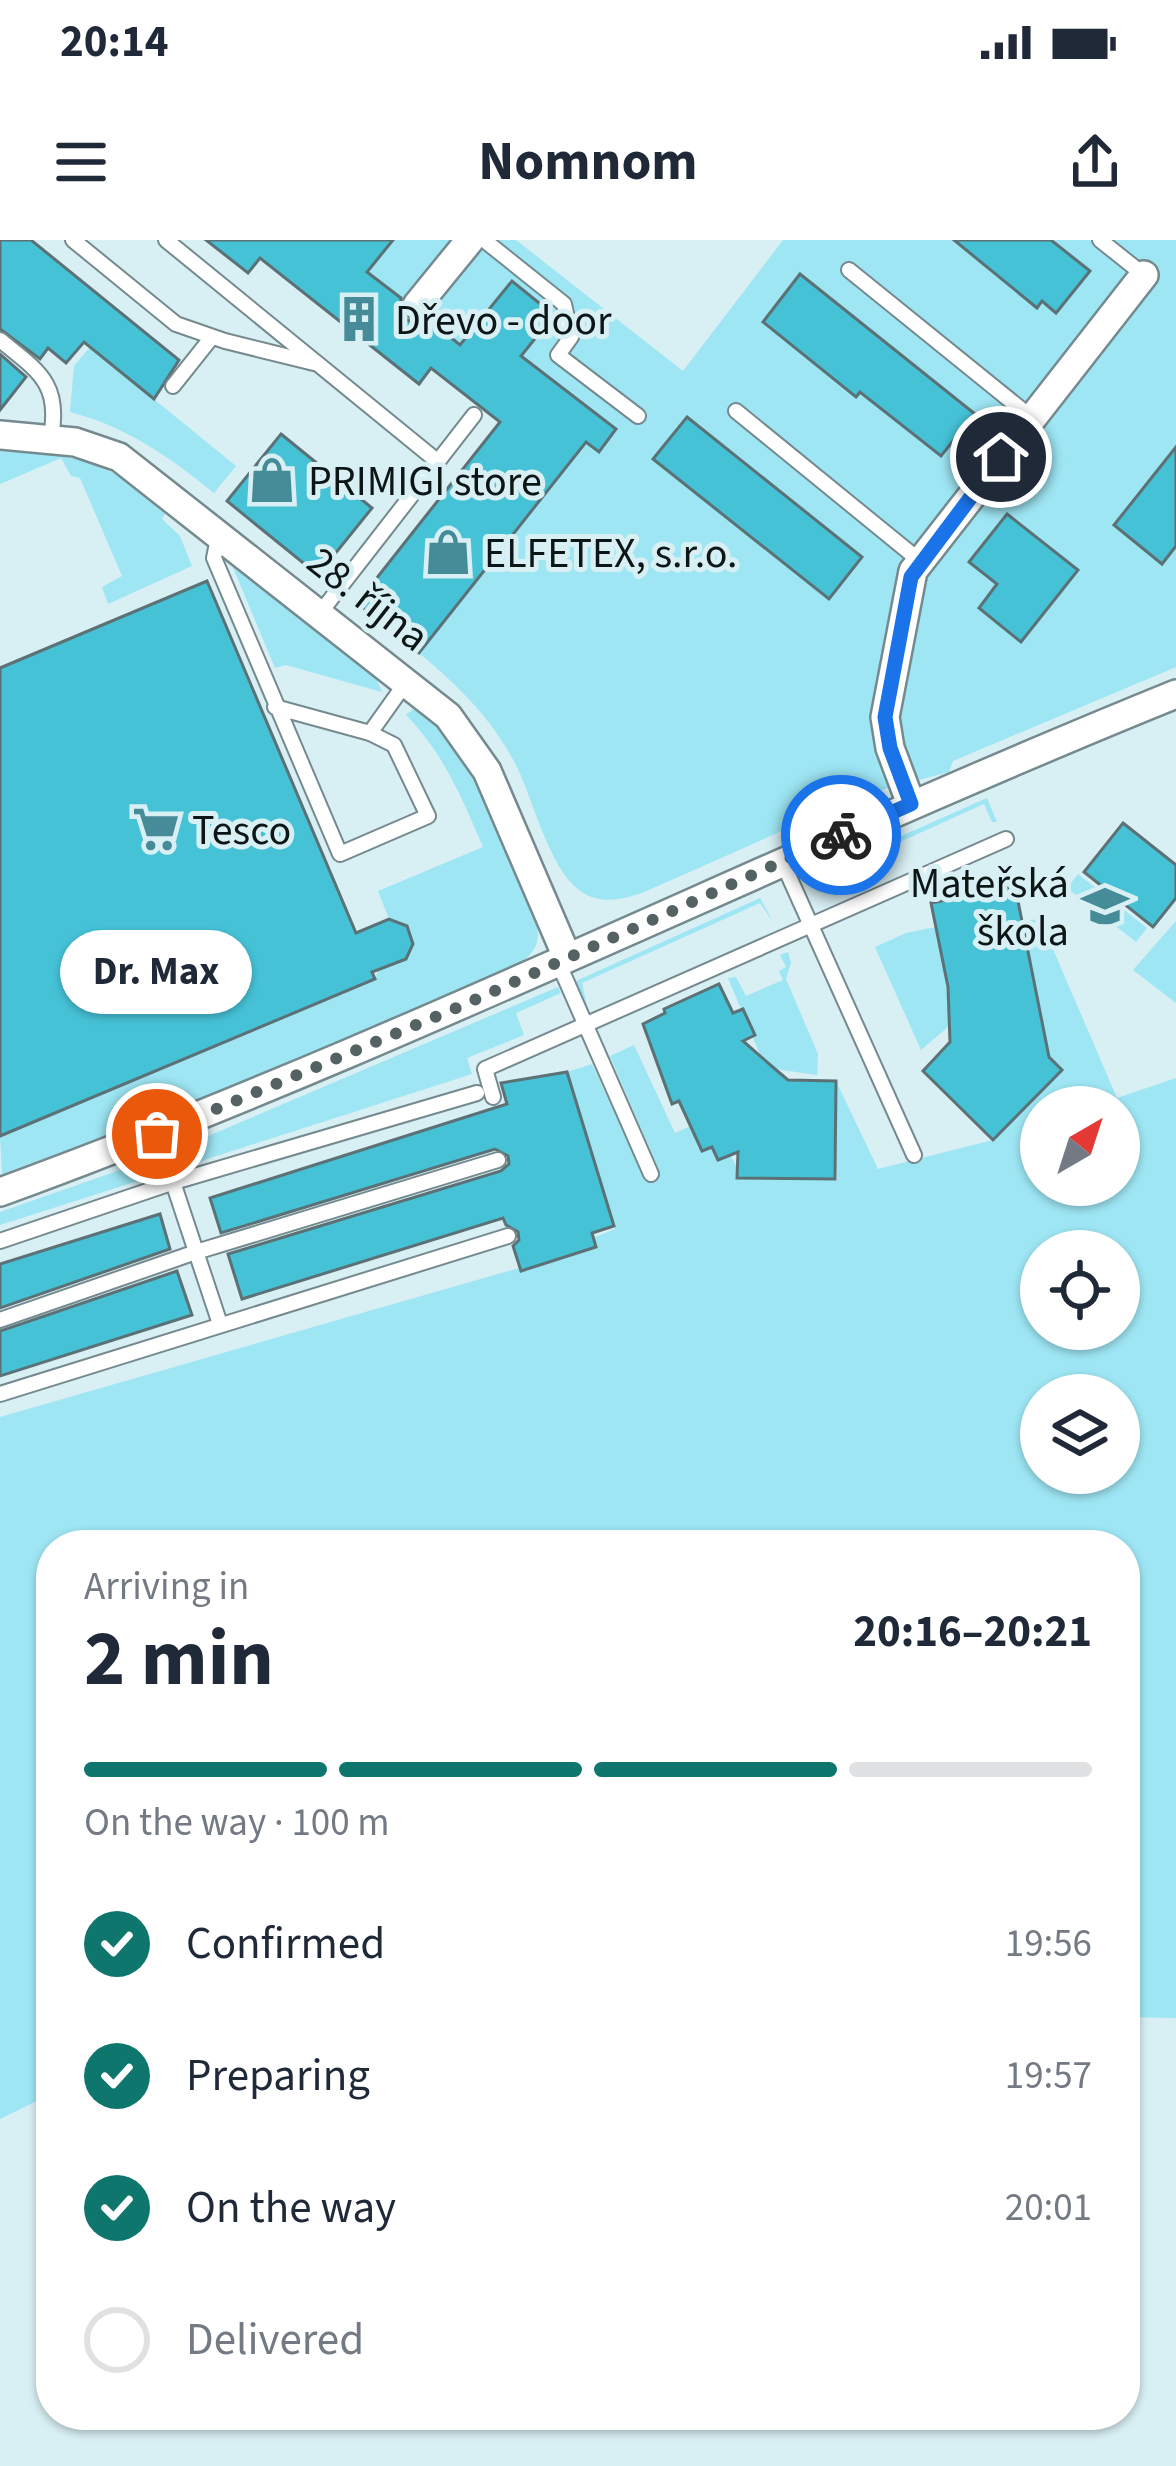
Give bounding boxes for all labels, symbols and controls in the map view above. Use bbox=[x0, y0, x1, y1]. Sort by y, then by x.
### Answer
text: 20:14 bbox=[60, 10, 169, 74]
text: Nomnom bbox=[478, 124, 698, 201]
icon: menu bbox=[48, 129, 114, 195]
icon: share bbox=[1062, 129, 1128, 195]
place label: Dřevo - door bbox=[395, 291, 612, 351]
building icon: Dřevo - door bbox=[334, 294, 384, 344]
pin bbox=[950, 406, 1052, 508]
icon: home bbox=[968, 424, 1034, 490]
place label: PRIMIGI store bbox=[308, 452, 542, 512]
shop icon: PRIMIGI store bbox=[247, 455, 297, 505]
place label: ELFETEX, s.r.o. bbox=[484, 524, 738, 584]
shop icon: ELFETEX, s.r.o. bbox=[423, 527, 473, 577]
street label: 28. října bbox=[294, 533, 441, 666]
courier bbox=[781, 775, 901, 895]
place label: Tesco bbox=[192, 801, 291, 861]
icon: bike bbox=[808, 802, 874, 868]
supermarket icon: Tesco bbox=[131, 804, 181, 854]
place label: Mateřská škola bbox=[910, 854, 1069, 962]
school or university icon: Mateřská škola bbox=[1080, 881, 1130, 931]
callout: Dr. Max bbox=[61, 930, 253, 1014]
text: Dr. Max bbox=[93, 944, 219, 1000]
pin bbox=[106, 1083, 208, 1185]
north arrow bbox=[1020, 1086, 1140, 1206]
map controls bbox=[1020, 1086, 1140, 1494]
icon: bag bbox=[124, 1101, 190, 1167]
button: locate bbox=[1020, 1230, 1140, 1350]
button: layers bbox=[1020, 1374, 1140, 1494]
text: Arriving in bbox=[84, 1559, 249, 1615]
text: 20:16–20:21 bbox=[853, 1600, 1092, 1664]
text: 2 min bbox=[84, 1604, 274, 1715]
text: On the way · 100 m bbox=[84, 1795, 390, 1851]
icon: check bbox=[84, 1911, 150, 1977]
text: Confirmed bbox=[186, 1912, 385, 1976]
text: 19:56 bbox=[1005, 1916, 1092, 1972]
icon: check bbox=[84, 2043, 150, 2109]
text: Preparing bbox=[186, 2044, 370, 2108]
text: 19:57 bbox=[1005, 2048, 1092, 2104]
icon: check bbox=[84, 2175, 150, 2241]
text: On the way bbox=[186, 2176, 396, 2240]
text: 20:01 bbox=[1005, 2180, 1092, 2236]
text: Delivered bbox=[186, 2308, 364, 2372]

